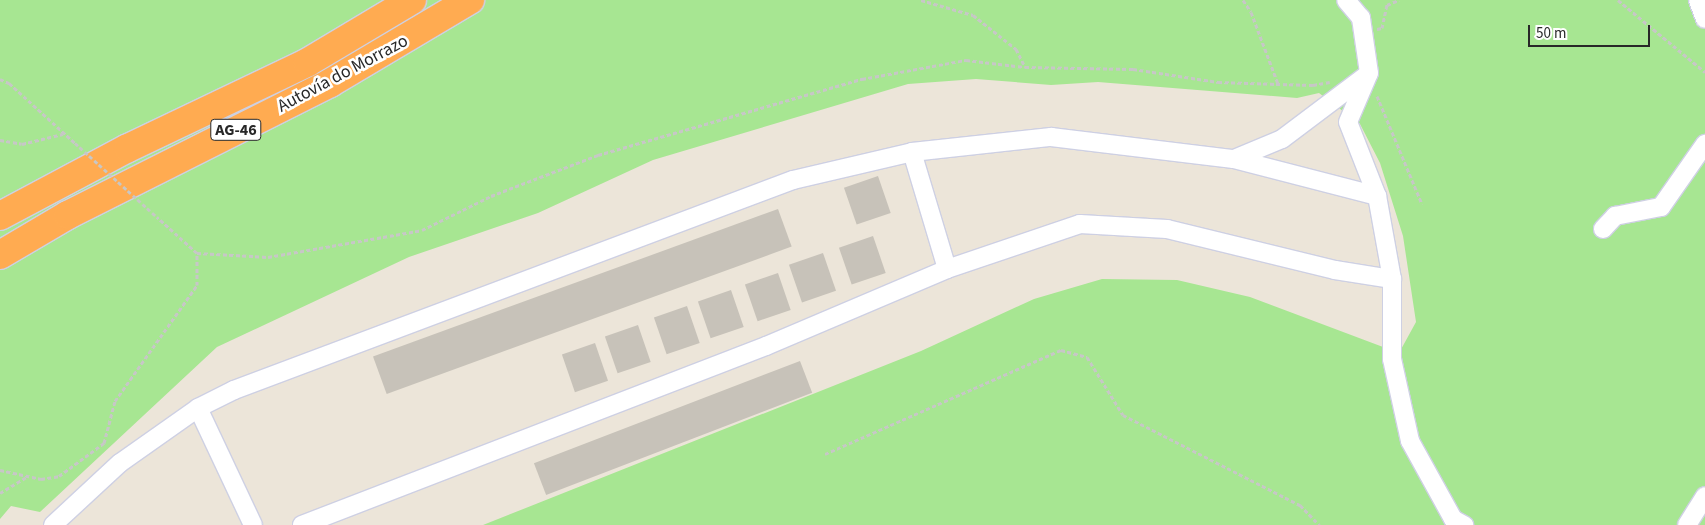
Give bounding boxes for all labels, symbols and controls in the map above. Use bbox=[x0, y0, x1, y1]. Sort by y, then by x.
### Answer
scale bar bbox=[1530, 15, 1652, 47]
text: 50 m bbox=[1536, 23, 1566, 44]
street label: Autovía do Morrazo bbox=[274, 30, 412, 118]
road number: AG-46 bbox=[210, 116, 262, 144]

